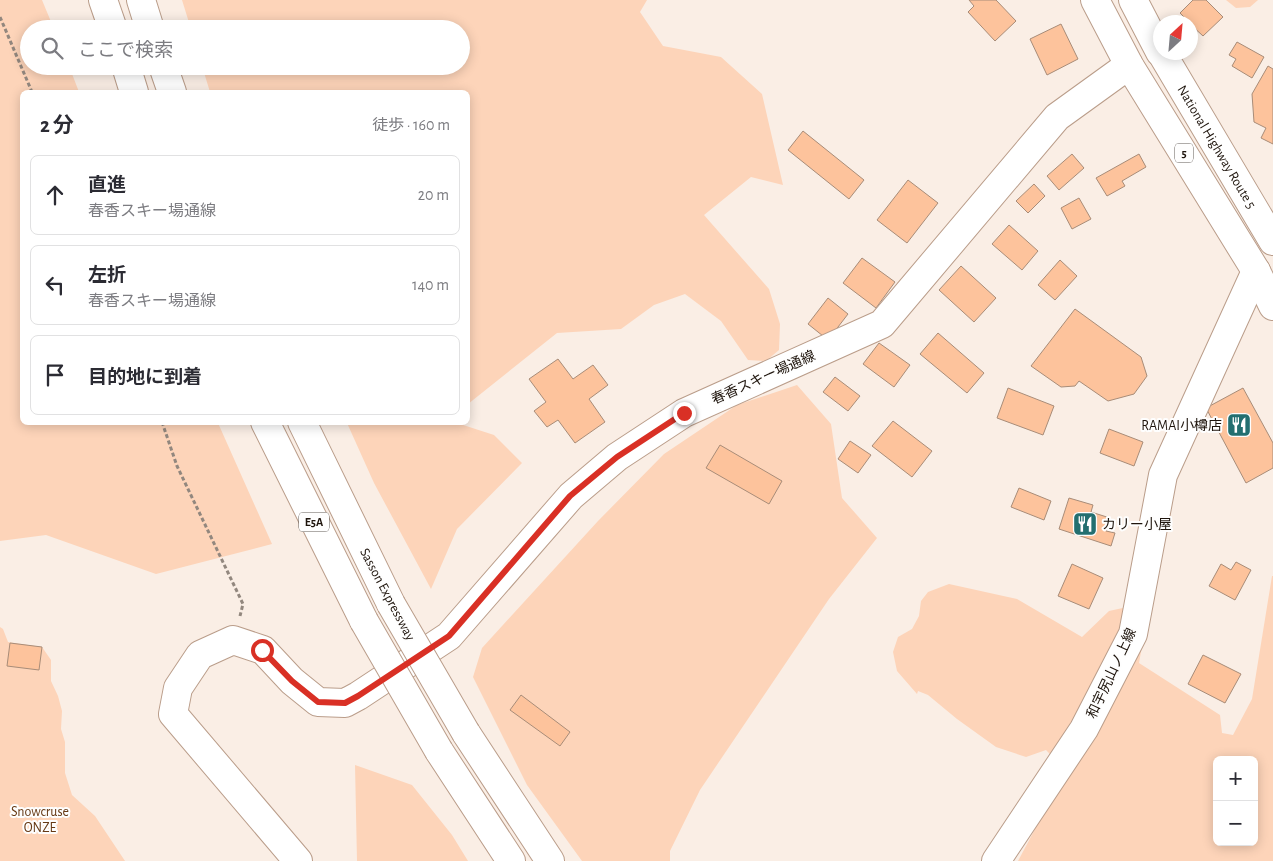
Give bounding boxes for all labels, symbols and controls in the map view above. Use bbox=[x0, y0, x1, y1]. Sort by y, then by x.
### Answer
north arrow bbox=[1153, 15, 1198, 60]
search box bbox=[20, 20, 470, 75]
icon: search bbox=[38, 34, 66, 62]
text: ここで検索 bbox=[78, 41, 173, 60]
street label: National Highway Route 5 bbox=[1174, 82, 1260, 212]
text: 2 分 bbox=[40, 115, 74, 136]
text: 徒歩 · 160 m bbox=[372, 117, 450, 133]
road number: 5 bbox=[1175, 144, 1193, 162]
text: 直進 bbox=[88, 176, 126, 195]
icon: ahead bbox=[41, 181, 69, 209]
text: 20 m bbox=[418, 187, 449, 203]
text: 春香スキー場通線 bbox=[88, 203, 216, 219]
text: 左折 bbox=[88, 266, 126, 285]
icon: left bbox=[41, 271, 69, 299]
text: 140 m bbox=[412, 277, 449, 293]
text: 春香スキー場通線 bbox=[88, 293, 216, 309]
street label: 春香スキー場通線 bbox=[709, 348, 817, 407]
icon: arrive bbox=[41, 361, 69, 389]
text: 目的地に到着 bbox=[88, 368, 202, 387]
route end bbox=[673, 402, 696, 425]
restaurant icon: RAMAI小樽店 bbox=[1226, 412, 1252, 438]
place label: RAMAI小樽店 bbox=[1141, 418, 1222, 433]
restaurant icon: カリー小屋 bbox=[1072, 511, 1098, 537]
road number: E5A bbox=[299, 512, 329, 532]
place label: カリー小屋 bbox=[1102, 517, 1172, 532]
street label: Sasson Expressway bbox=[357, 546, 417, 643]
street label: 和宇尻山ノ上線 bbox=[1084, 626, 1139, 721]
route start bbox=[251, 639, 274, 662]
map controls bbox=[1213, 756, 1258, 846]
button: + bbox=[1213, 756, 1258, 801]
button: − bbox=[1213, 801, 1258, 846]
park label: Snowcruse ONZE bbox=[11, 805, 69, 835]

